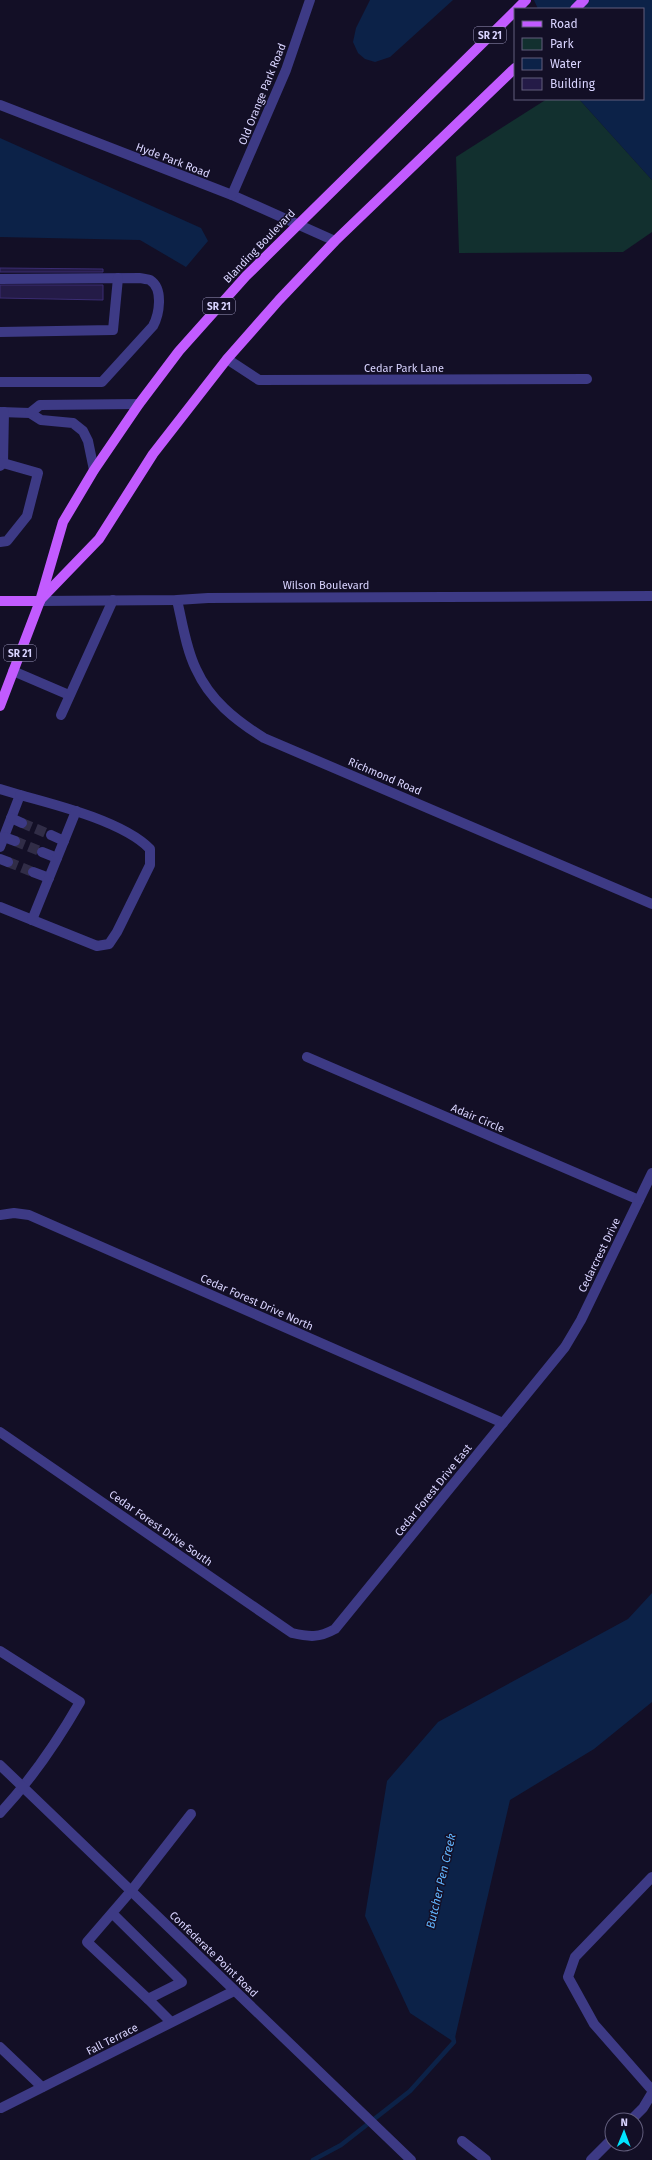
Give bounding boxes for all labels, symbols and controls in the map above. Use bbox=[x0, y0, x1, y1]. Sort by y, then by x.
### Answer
legend bbox=[514, 8, 644, 100]
text: Road bbox=[550, 17, 578, 31]
road number: SR 21 bbox=[474, 27, 506, 43]
text: Park bbox=[550, 37, 574, 51]
street label: Old Orange Park Road bbox=[236, 41, 289, 147]
text: Water bbox=[550, 57, 582, 71]
text: Building bbox=[550, 77, 596, 91]
street label: Hyde Park Road bbox=[134, 140, 212, 181]
street label: Blanding Boulevard bbox=[221, 207, 298, 286]
road number: SR 21 bbox=[203, 298, 235, 314]
street label: Cedar Park Lane bbox=[364, 362, 444, 375]
street label: Wilson Boulevard bbox=[283, 579, 369, 592]
road number: SR 21 bbox=[4, 645, 36, 661]
street label: Richmond Road bbox=[346, 755, 424, 798]
street label: Adair Circle bbox=[449, 1101, 506, 1136]
street label: Cedarcrest Drive bbox=[576, 1216, 623, 1295]
street label: Cedar Forest Drive North bbox=[198, 1272, 315, 1333]
street label: Cedar Forest Drive East bbox=[392, 1442, 474, 1539]
street label: Cedar Forest Drive South bbox=[107, 1488, 215, 1569]
water label: Butcher Pen Creek bbox=[423, 1832, 459, 1930]
street label: Confederate Point Road bbox=[167, 1909, 261, 2000]
street label: Fall Terrace bbox=[84, 2021, 140, 2058]
north arrow bbox=[604, 2112, 644, 2152]
text: N bbox=[620, 2116, 628, 2129]

